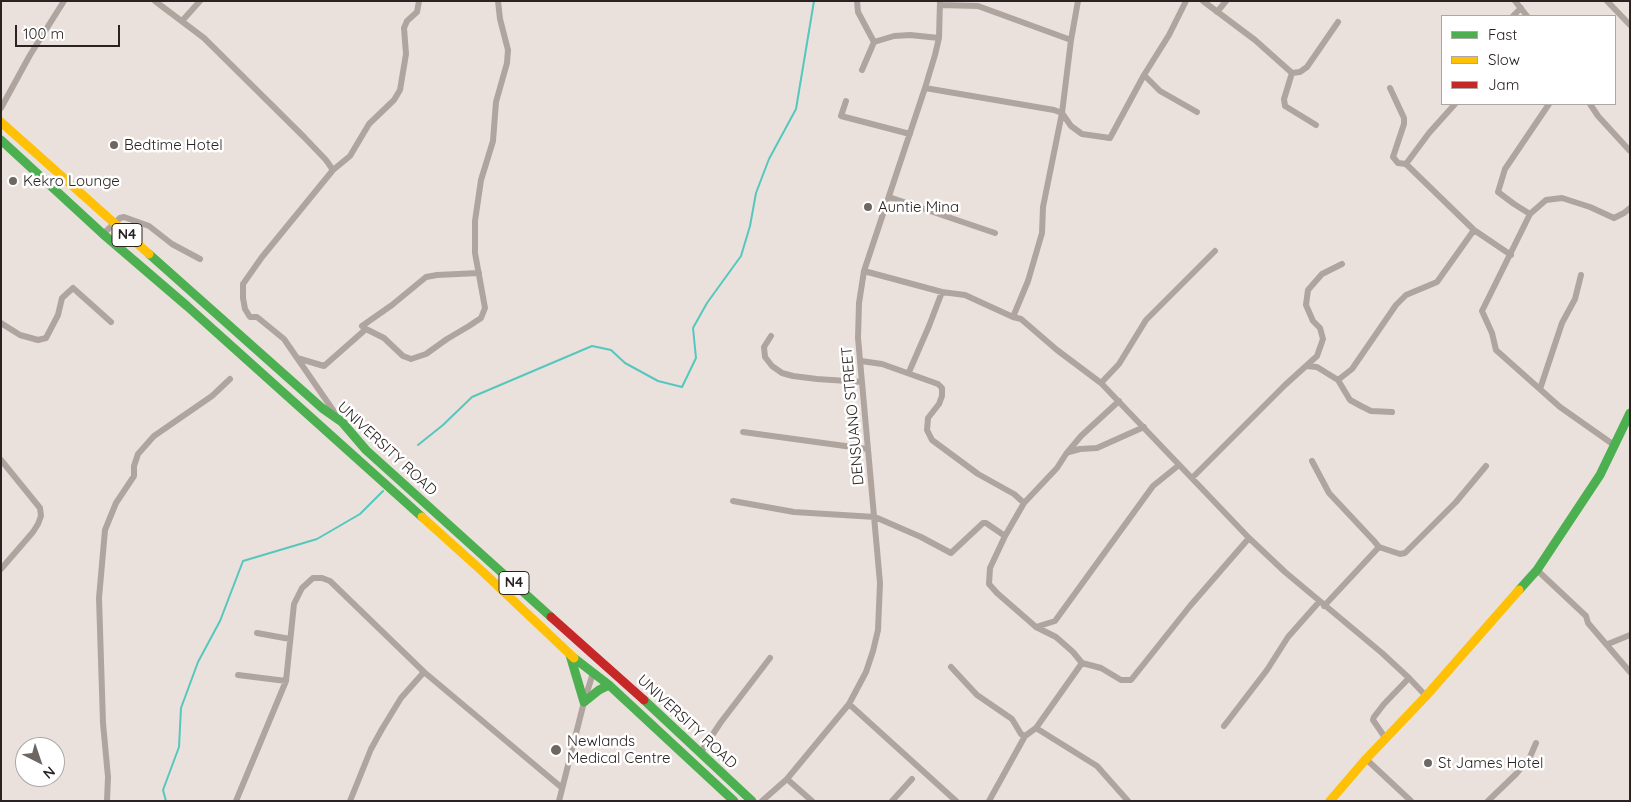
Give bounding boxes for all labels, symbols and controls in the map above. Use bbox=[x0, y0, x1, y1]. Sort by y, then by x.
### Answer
scale bar bbox=[18, 15, 122, 47]
legend bbox=[1441, 15, 1616, 105]
text: 100 m bbox=[23, 24, 64, 43]
text: Fast bbox=[1488, 25, 1517, 44]
text: Slow bbox=[1488, 50, 1520, 69]
text: Jam bbox=[1488, 75, 1519, 94]
place label: Bedtime Hotel bbox=[124, 136, 223, 154]
marker: Bedtime Hotel bbox=[108, 139, 120, 151]
place label: Kekro Lounge bbox=[23, 172, 120, 190]
marker: Kekro Lounge bbox=[7, 175, 19, 187]
place label: Auntie Mina bbox=[878, 198, 959, 216]
marker: Auntie Mina bbox=[862, 201, 874, 213]
road number: N4 bbox=[112, 224, 142, 246]
street label: DENSUANO STREET bbox=[838, 346, 868, 486]
street label: UNIVERSITY ROAD bbox=[333, 398, 441, 500]
road number: N4 bbox=[499, 572, 529, 594]
street label: UNIVERSITY ROAD bbox=[633, 671, 741, 773]
place label: Newlands Medical Centre bbox=[567, 732, 671, 767]
north arrow bbox=[15, 737, 65, 787]
marker: Newlands Medical Centre bbox=[549, 743, 563, 757]
place label: St James Hotel bbox=[1438, 754, 1543, 772]
marker: St James Hotel bbox=[1422, 757, 1434, 769]
text: N bbox=[39, 762, 59, 783]

